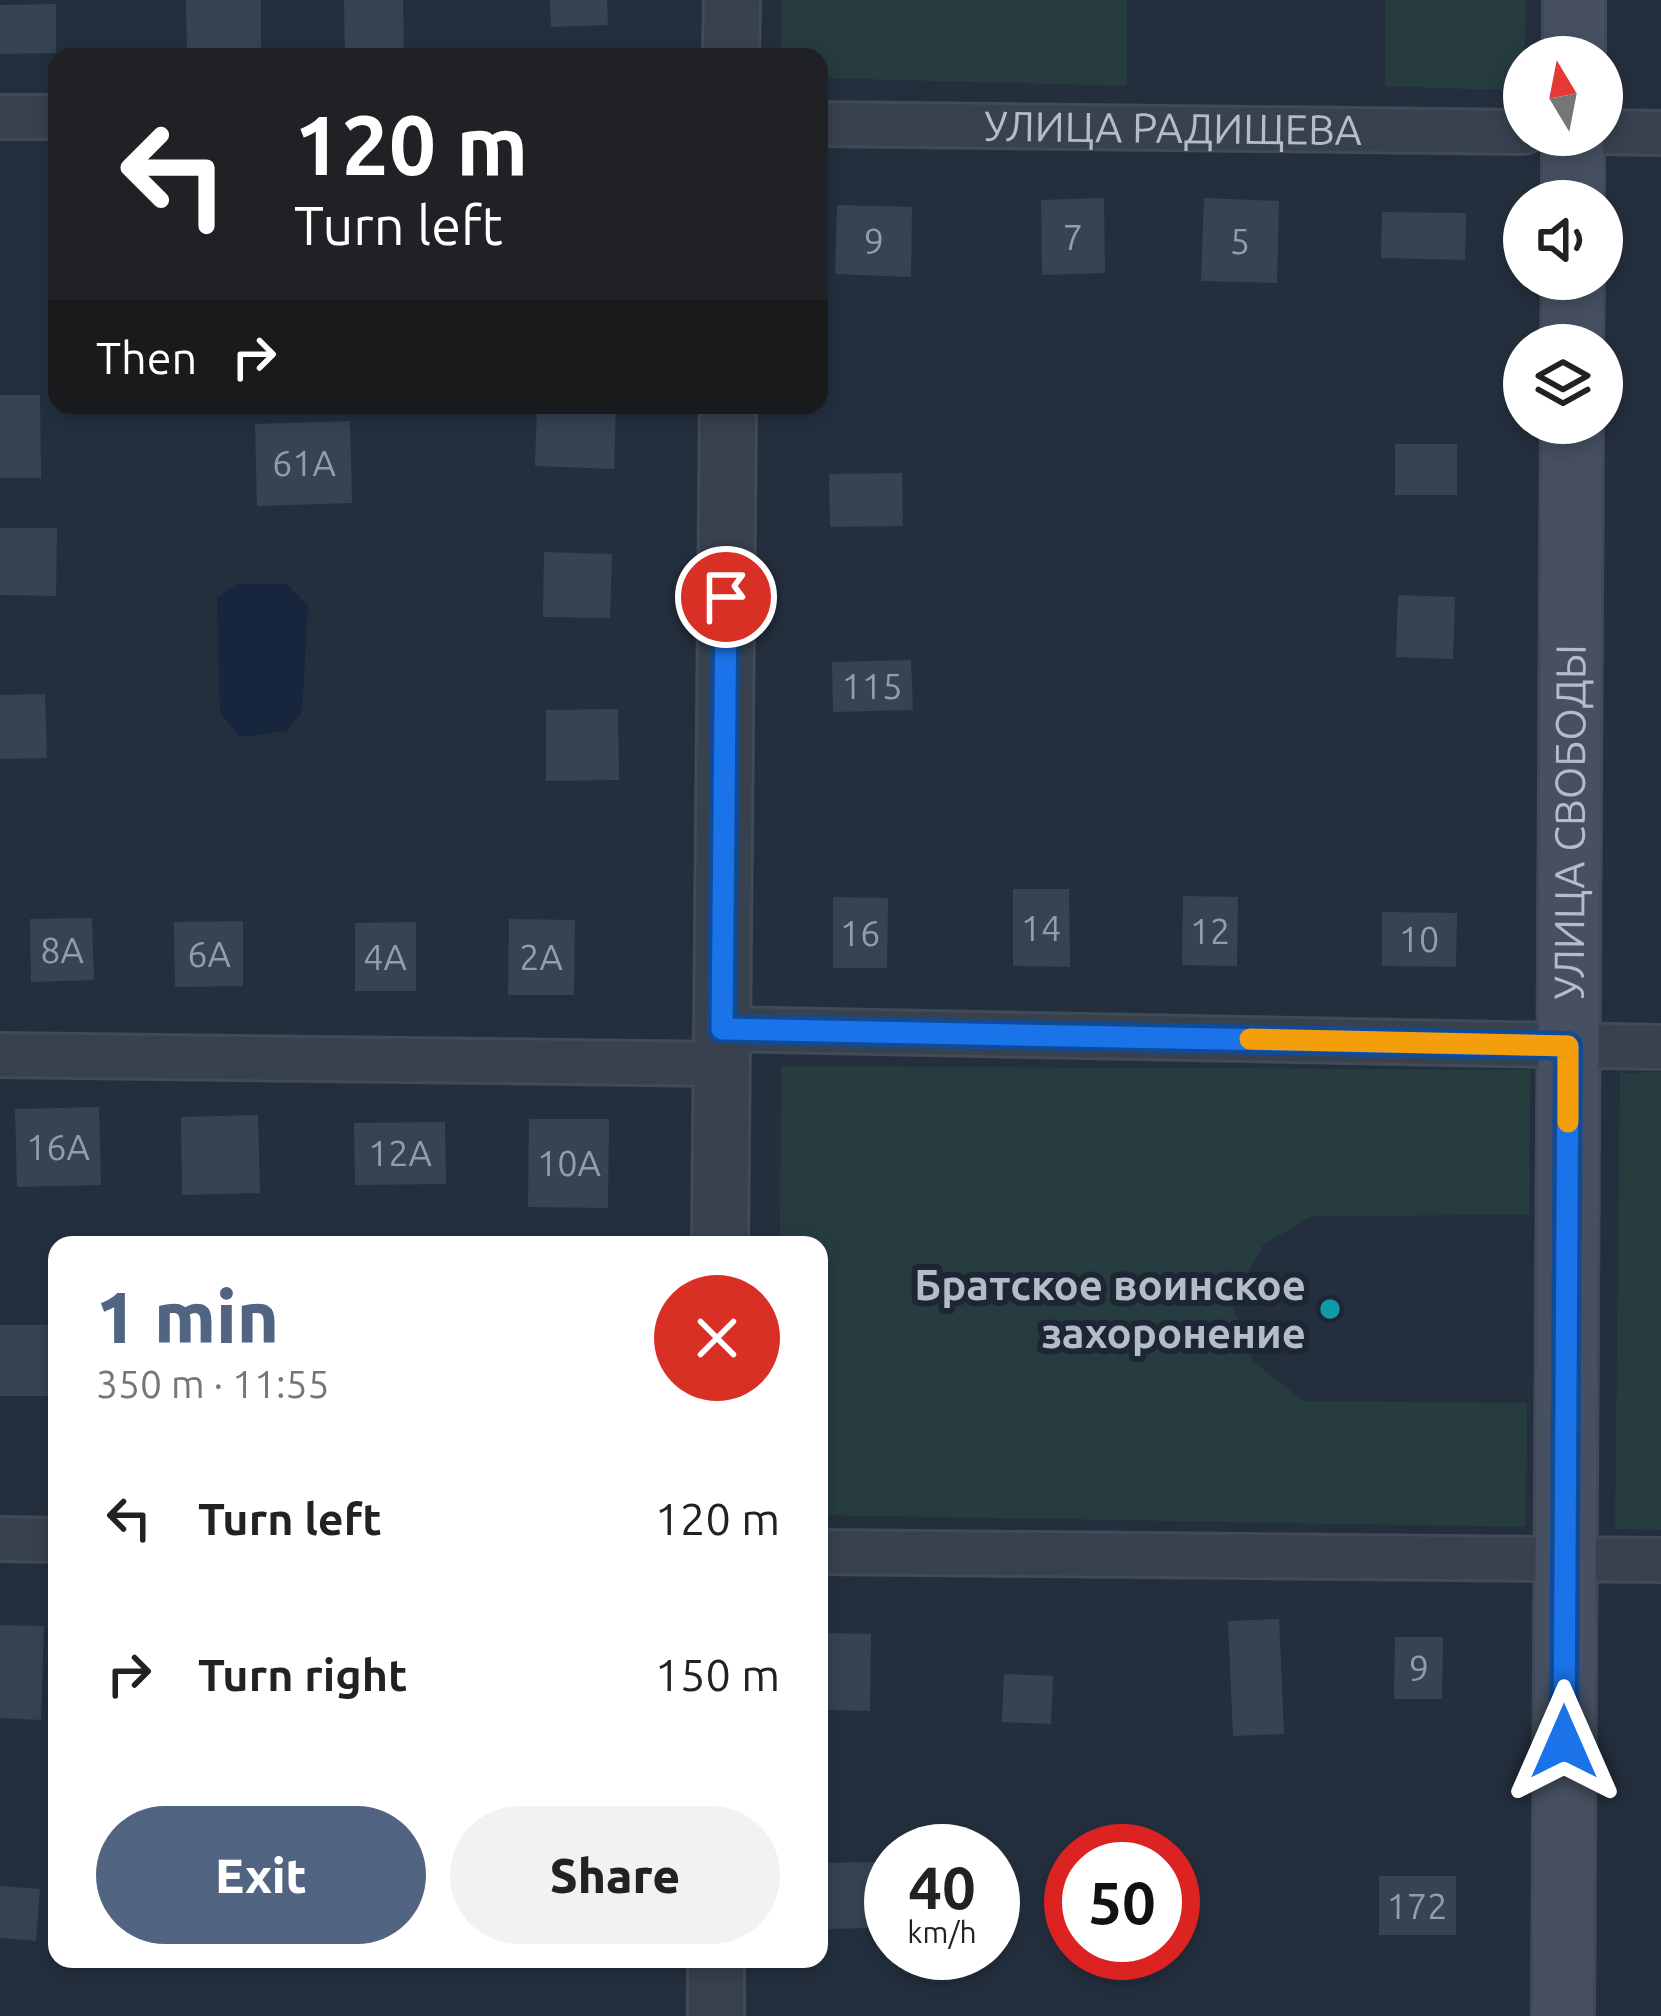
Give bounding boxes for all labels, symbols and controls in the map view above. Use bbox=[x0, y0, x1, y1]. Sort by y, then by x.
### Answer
north arrow bbox=[1503, 36, 1623, 156]
map controls bbox=[1503, 36, 1623, 444]
icon: left bbox=[96, 96, 252, 252]
text: 120 m bbox=[294, 97, 528, 191]
street label: УЛИЦА РАДИЩЕВА bbox=[984, 102, 1362, 153]
button: sound bbox=[1503, 180, 1623, 300]
text: Turn left bbox=[294, 195, 503, 255]
house number: 7 bbox=[1063, 216, 1083, 257]
house number: 9 bbox=[864, 220, 884, 261]
house number: 5 bbox=[1230, 220, 1250, 261]
icon: right bbox=[221, 324, 287, 390]
button: layers bbox=[1503, 324, 1623, 444]
text: Then bbox=[96, 332, 197, 383]
house number: 61А bbox=[272, 442, 337, 483]
pin bbox=[675, 546, 777, 648]
icon: arrive bbox=[693, 564, 759, 630]
street label: УЛИЦА СВОБОДЫ bbox=[1545, 644, 1594, 1000]
house number: 115 bbox=[842, 665, 902, 706]
house number: 14 bbox=[1021, 907, 1061, 948]
house number: 12 bbox=[1190, 910, 1230, 951]
house number: 16 bbox=[840, 912, 880, 953]
house number: 10 bbox=[1399, 918, 1439, 959]
house number: 8А bbox=[40, 929, 84, 970]
house number: 6А bbox=[187, 933, 231, 974]
house number: 4А bbox=[363, 936, 407, 977]
house number: 2А bbox=[519, 936, 563, 977]
house number: 16А bbox=[26, 1126, 91, 1167]
house number: 12А bbox=[368, 1132, 433, 1173]
house number: 10А bbox=[537, 1142, 602, 1183]
place label: Братское воинское захоронение bbox=[914, 1261, 1306, 1356]
button: close bbox=[654, 1275, 780, 1401]
text: 1 min bbox=[96, 1276, 279, 1357]
marker: Братское воинское захоронение bbox=[1317, 1296, 1343, 1322]
text: 350 m · 11:55 bbox=[96, 1362, 330, 1405]
icon: left bbox=[96, 1485, 162, 1551]
text: Turn left bbox=[198, 1493, 382, 1544]
text: 120 m bbox=[655, 1493, 780, 1544]
icon: right bbox=[96, 1641, 162, 1707]
house number: 9 bbox=[1409, 1647, 1429, 1688]
text: Turn right bbox=[198, 1649, 407, 1700]
text: 150 m bbox=[655, 1649, 780, 1700]
position arrow bbox=[1501, 1679, 1627, 1805]
button: Exit bbox=[96, 1806, 426, 1944]
button: Share bbox=[450, 1806, 780, 1944]
speed limit sign: 50 bbox=[1044, 1824, 1200, 1980]
text: 40 bbox=[908, 1853, 976, 1920]
house number: 172 bbox=[1387, 1885, 1447, 1926]
text: km/h bbox=[907, 1915, 977, 1949]

